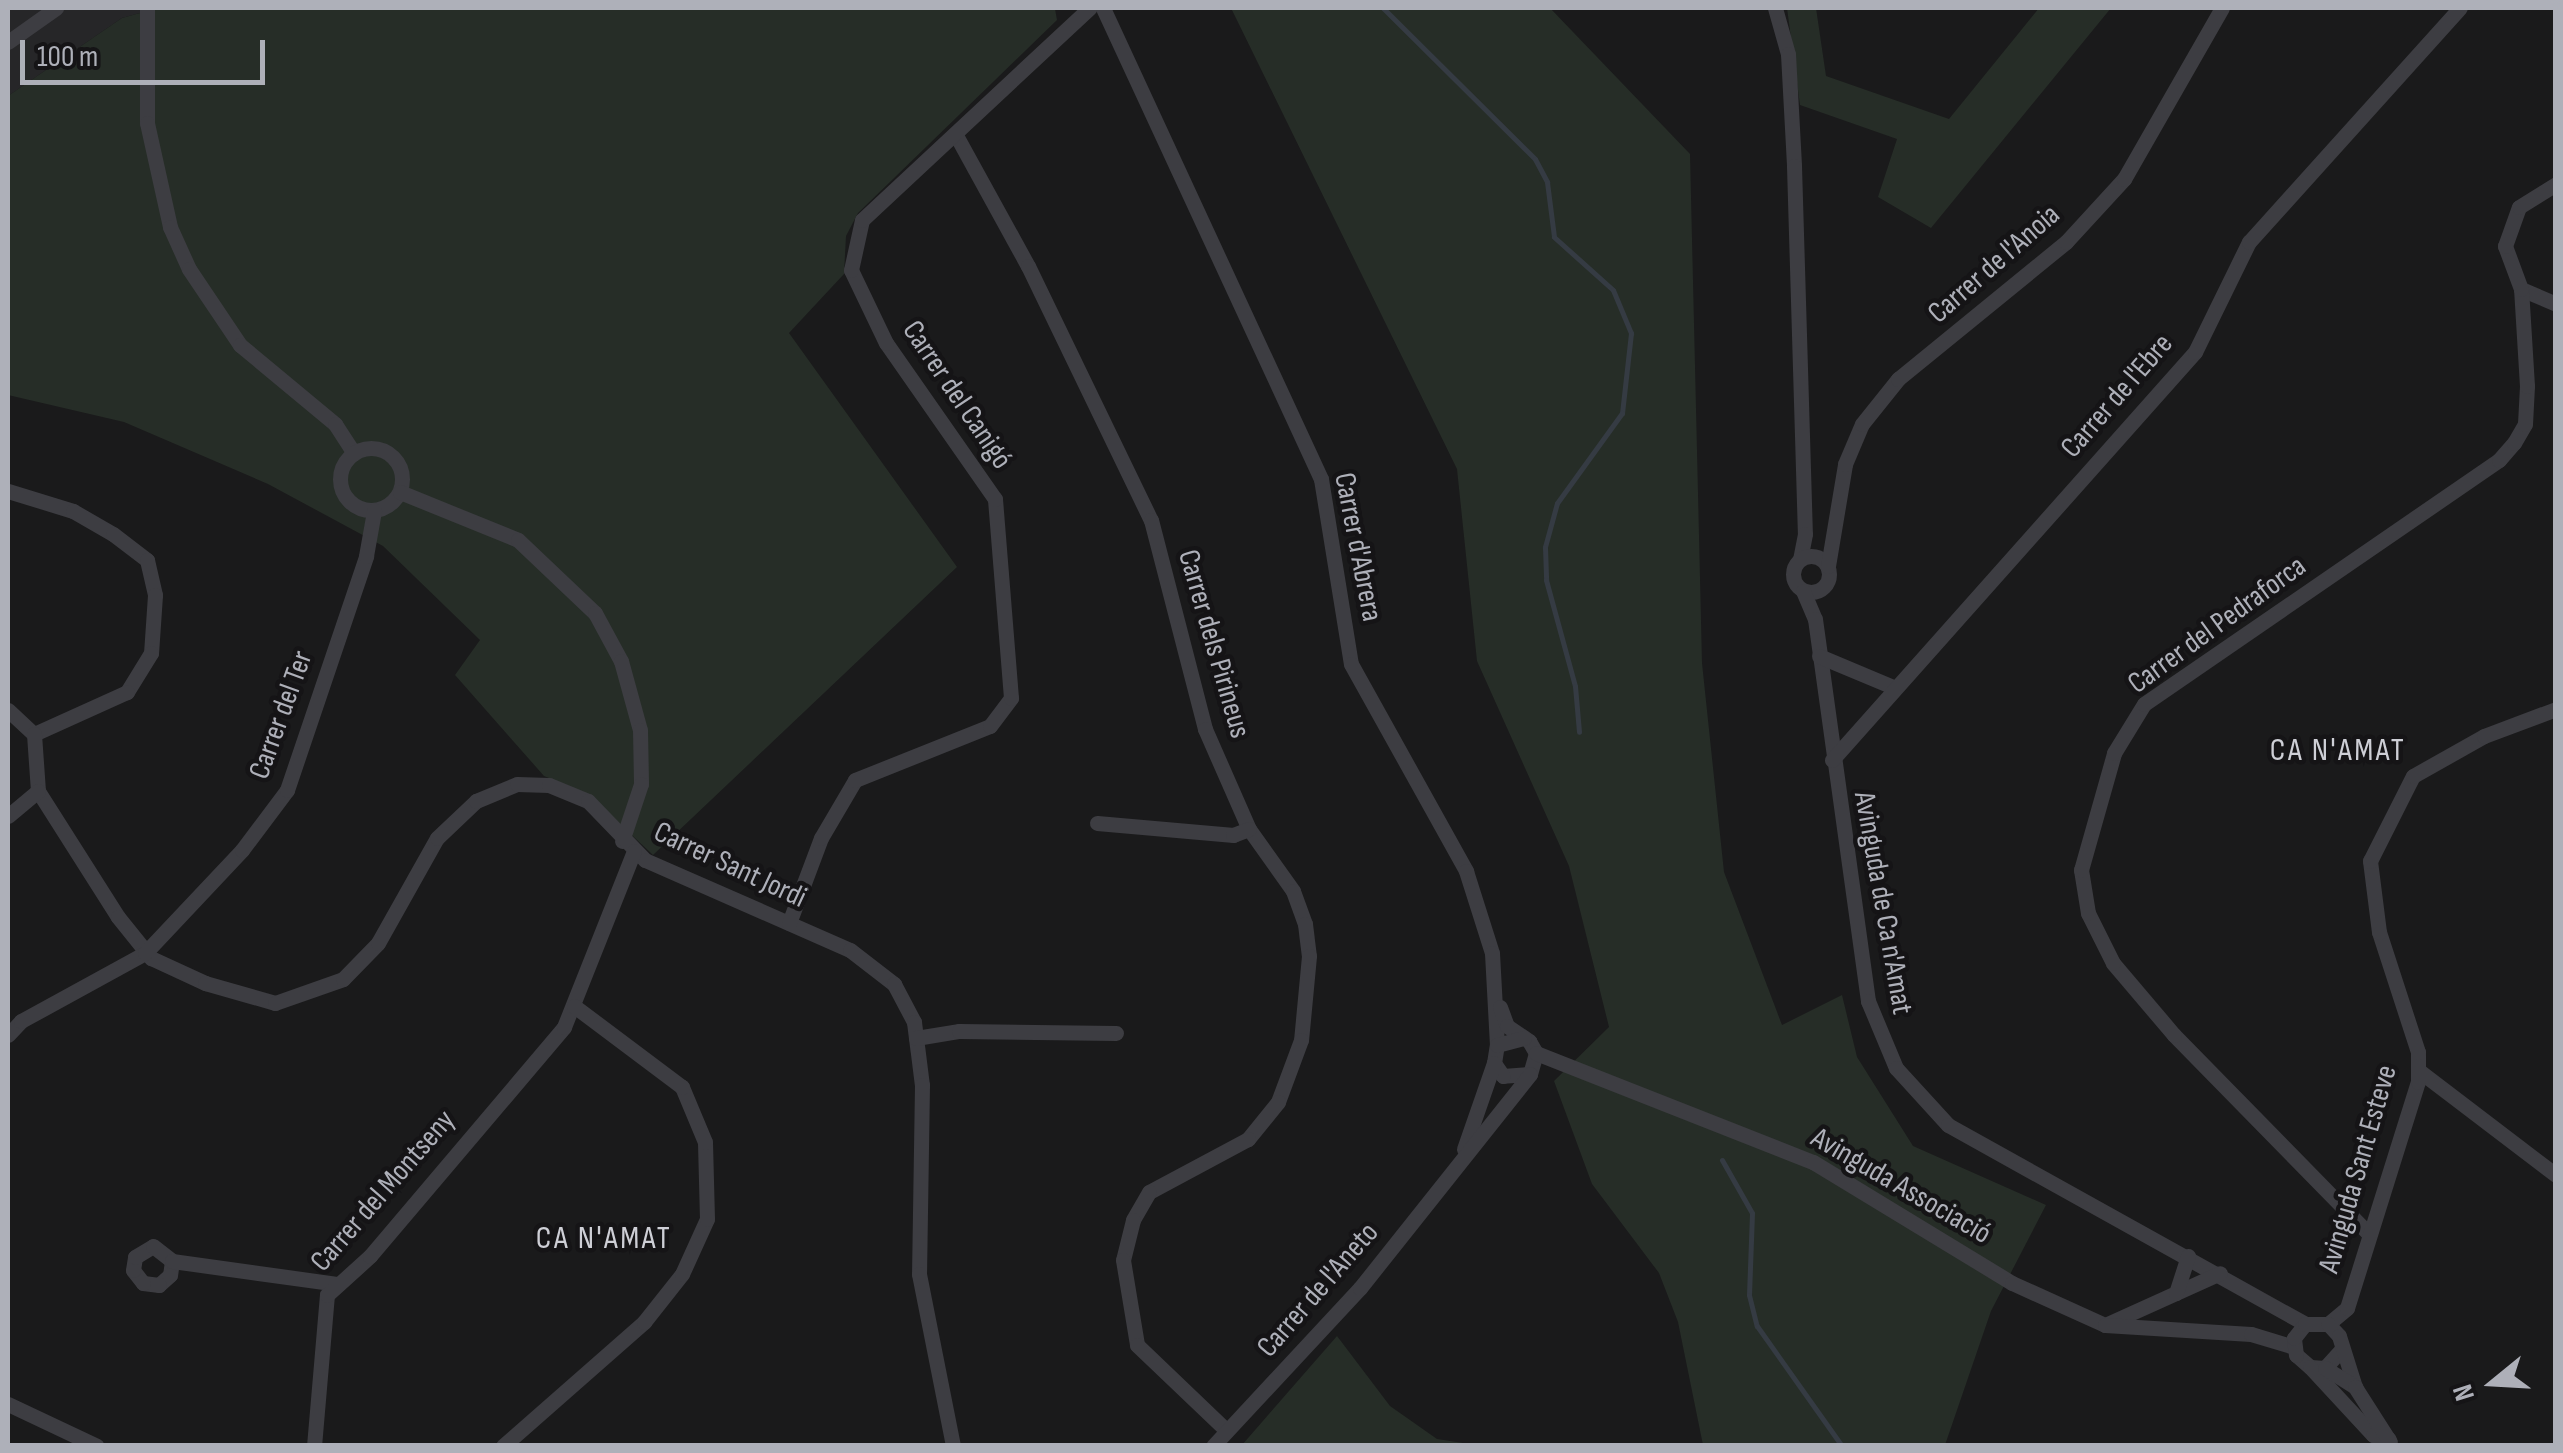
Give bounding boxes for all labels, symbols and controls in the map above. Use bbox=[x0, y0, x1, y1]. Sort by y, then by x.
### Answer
scale bar bbox=[25, 20, 270, 82]
text: 100 m bbox=[37, 39, 98, 75]
street label: Carrer de l'Anoia bbox=[1921, 197, 2067, 331]
street label: Carrer del Canigó bbox=[894, 314, 1020, 476]
street label: Carrer de l'Ebre bbox=[2053, 327, 2181, 465]
street label: Carrer d'Abrera bbox=[1326, 470, 1390, 624]
street label: Carrer dels Pirineus bbox=[1170, 546, 1258, 742]
street label: Carrer del Pedraforca bbox=[2121, 548, 2313, 702]
street label: Carrer del Ter bbox=[241, 646, 321, 784]
district label: CA N'AMAT bbox=[2270, 732, 2406, 770]
street label: Avinguda de Ca n'Amat bbox=[1846, 789, 1920, 1017]
street label: Carrer Sant Jordi bbox=[648, 814, 812, 916]
street label: Avinguda Sant Esteve bbox=[2311, 1061, 2405, 1277]
street label: Carrer del Montseny bbox=[303, 1103, 463, 1279]
street label: Avinguda Associació bbox=[1805, 1120, 1997, 1252]
street label: Carrer de l'Aneto bbox=[1250, 1215, 1386, 1365]
district label: CA N'AMAT bbox=[536, 1220, 672, 1258]
north arrow bbox=[2443, 1333, 2543, 1433]
text: N bbox=[2446, 1380, 2482, 1405]

